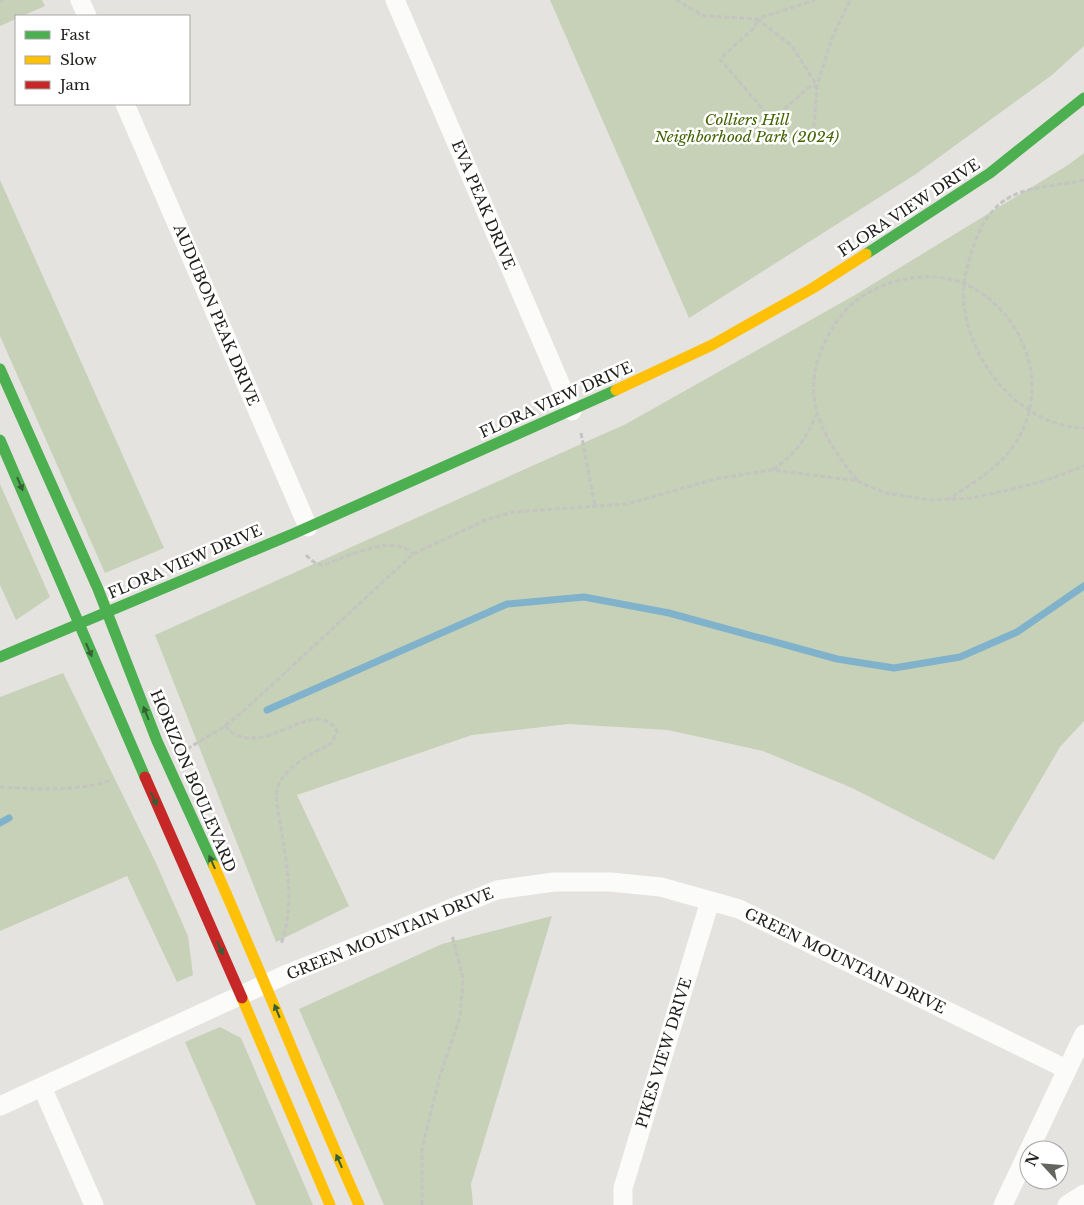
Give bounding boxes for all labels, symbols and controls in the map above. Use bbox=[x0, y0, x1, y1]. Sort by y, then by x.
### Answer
legend bbox=[15, 15, 190, 105]
text: Fast bbox=[60, 25, 91, 44]
text: Slow bbox=[60, 50, 97, 69]
text: Jam bbox=[58, 75, 90, 94]
park label: Colliers Hill Neighborhood Park (2024) bbox=[654, 110, 839, 146]
street label: EVA PEAK DRIVE bbox=[448, 137, 519, 273]
street label: FLORA VIEW DRIVE bbox=[834, 155, 983, 261]
street label: AUDUBON PEAK DRIVE bbox=[169, 220, 263, 409]
street label: FLORA VIEW DRIVE bbox=[476, 357, 635, 442]
one-way arrow bbox=[17, 477, 25, 491]
street label: FLORA VIEW DRIVE bbox=[105, 520, 265, 603]
one-way arrow bbox=[85, 643, 93, 658]
street label: HORIZON BOULEVARD bbox=[146, 687, 241, 875]
one-way arrow bbox=[142, 706, 150, 720]
one-way arrow bbox=[151, 792, 159, 806]
one-way arrow bbox=[207, 855, 215, 869]
street label: GREEN MOUNTAIN DRIVE bbox=[284, 883, 496, 984]
street label: GREEN MOUNTAIN DRIVE bbox=[742, 903, 949, 1018]
one-way arrow bbox=[217, 941, 225, 955]
street label: PIKES VIEW DRIVE bbox=[632, 975, 696, 1130]
one-way arrow bbox=[273, 1003, 280, 1018]
north arrow bbox=[1019, 1140, 1069, 1190]
text: N bbox=[1021, 1149, 1043, 1169]
one-way arrow bbox=[335, 1154, 343, 1168]

